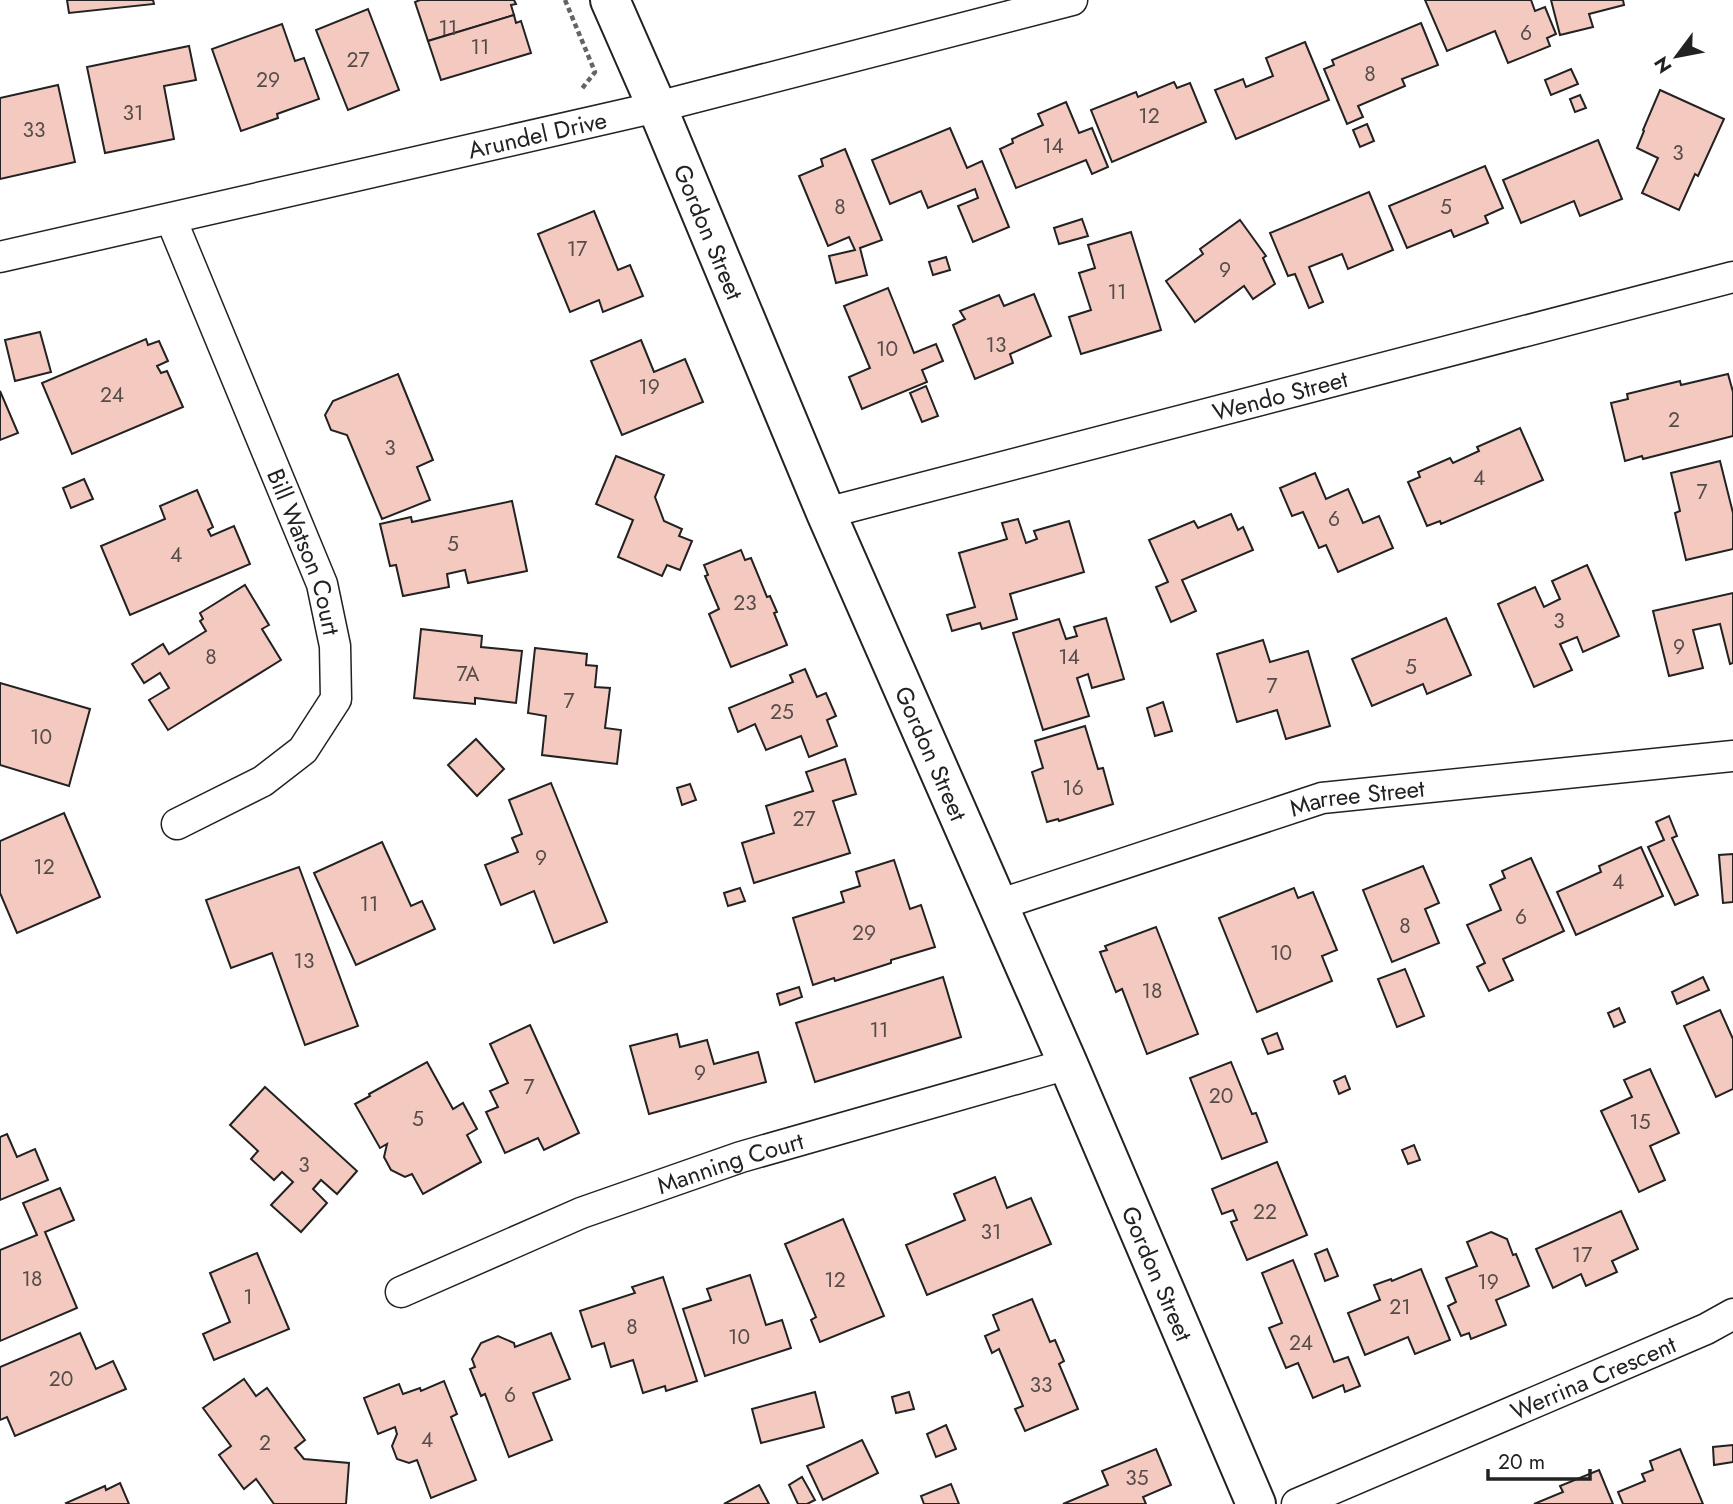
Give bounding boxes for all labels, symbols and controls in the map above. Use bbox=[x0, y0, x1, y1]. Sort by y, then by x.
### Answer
house number: 11 bbox=[439, 13, 457, 43]
house number: 6 bbox=[1520, 18, 1532, 48]
north arrow bbox=[1642, 21, 1712, 91]
house number: 11 bbox=[471, 32, 489, 62]
house number: 27 bbox=[347, 45, 369, 75]
text: N bbox=[1648, 51, 1678, 78]
house number: 8 bbox=[1364, 59, 1376, 89]
house number: 29 bbox=[256, 65, 280, 95]
house number: 31 bbox=[123, 98, 143, 128]
house number: 12 bbox=[1138, 101, 1160, 131]
street label: Arundel Drive bbox=[464, 102, 610, 167]
house number: 33 bbox=[23, 115, 45, 145]
house number: 14 bbox=[1042, 131, 1064, 161]
house number: 3 bbox=[1672, 138, 1684, 168]
street label: Gordon Street bbox=[665, 159, 753, 305]
house number: 8 bbox=[834, 192, 846, 222]
house number: 5 bbox=[1440, 192, 1452, 222]
house number: 17 bbox=[567, 234, 587, 264]
house number: 9 bbox=[1219, 255, 1231, 285]
house number: 11 bbox=[1108, 277, 1126, 307]
house number: 13 bbox=[986, 330, 1006, 360]
house number: 10 bbox=[876, 334, 898, 364]
street label: Wendo Street bbox=[1209, 361, 1351, 429]
house number: 19 bbox=[638, 372, 660, 402]
house number: 24 bbox=[100, 380, 124, 410]
house number: 2 bbox=[1668, 405, 1680, 435]
house number: 3 bbox=[384, 433, 396, 463]
street label: Bill Watson Court bbox=[259, 463, 350, 638]
house number: 4 bbox=[1473, 463, 1485, 493]
house number: 7 bbox=[1696, 477, 1708, 507]
house number: 6 bbox=[1328, 504, 1340, 534]
house number: 5 bbox=[447, 529, 459, 559]
house number: 4 bbox=[170, 540, 182, 570]
house number: 23 bbox=[733, 588, 757, 618]
house number: 3 bbox=[1553, 606, 1565, 636]
house number: 9 bbox=[1673, 632, 1685, 662]
house number: 8 bbox=[205, 642, 217, 672]
house number: 14 bbox=[1058, 642, 1080, 672]
house number: 5 bbox=[1405, 652, 1417, 682]
house number: 7A bbox=[457, 659, 480, 689]
house number: 7 bbox=[1266, 671, 1278, 701]
street label: Gordon Street bbox=[887, 680, 977, 826]
house number: 7 bbox=[563, 686, 575, 716]
house number: 25 bbox=[770, 697, 794, 727]
house number: 10 bbox=[30, 722, 52, 752]
street label: Marree Street bbox=[1285, 770, 1426, 825]
house number: 16 bbox=[1062, 773, 1084, 803]
house number: 27 bbox=[793, 804, 815, 834]
house number: 9 bbox=[535, 843, 547, 873]
house number: 12 bbox=[33, 852, 55, 882]
house number: 4 bbox=[1612, 867, 1624, 897]
house number: 11 bbox=[360, 889, 378, 919]
house number: 6 bbox=[1515, 902, 1527, 932]
house number: 8 bbox=[1399, 911, 1411, 941]
house number: 29 bbox=[852, 918, 876, 948]
house number: 10 bbox=[1270, 938, 1292, 968]
house number: 13 bbox=[294, 946, 314, 976]
house number: 18 bbox=[1142, 976, 1162, 1006]
house number: 11 bbox=[870, 1015, 888, 1045]
house number: 9 bbox=[694, 1058, 706, 1088]
house number: 7 bbox=[523, 1072, 535, 1102]
house number: 20 bbox=[1209, 1081, 1233, 1111]
house number: 5 bbox=[412, 1104, 424, 1134]
house number: 15 bbox=[1629, 1107, 1651, 1137]
street label: Manning Court bbox=[652, 1123, 808, 1203]
house number: 3 bbox=[298, 1150, 310, 1180]
house number: 22 bbox=[1253, 1197, 1277, 1227]
street label: Gordon Street bbox=[1113, 1200, 1202, 1347]
house number: 31 bbox=[981, 1217, 1001, 1247]
house number: 17 bbox=[1572, 1240, 1592, 1270]
house number: 18 bbox=[22, 1264, 42, 1294]
house number: 12 bbox=[824, 1265, 846, 1295]
house number: 19 bbox=[1477, 1267, 1499, 1297]
house number: 1 bbox=[243, 1282, 253, 1312]
house number: 21 bbox=[1389, 1292, 1411, 1322]
house number: 8 bbox=[626, 1312, 638, 1342]
house number: 10 bbox=[728, 1322, 750, 1352]
street label: Werrina Crescent bbox=[1505, 1326, 1681, 1428]
house number: 24 bbox=[1289, 1328, 1313, 1358]
house number: 20 bbox=[49, 1364, 73, 1394]
house number: 33 bbox=[1030, 1370, 1052, 1400]
house number: 6 bbox=[504, 1380, 516, 1410]
house number: 4 bbox=[421, 1425, 433, 1455]
house number: 2 bbox=[259, 1428, 271, 1458]
scale bar bbox=[1488, 1438, 1590, 1482]
text: 20 m bbox=[1498, 1447, 1545, 1477]
house number: 35 bbox=[1125, 1463, 1149, 1493]

